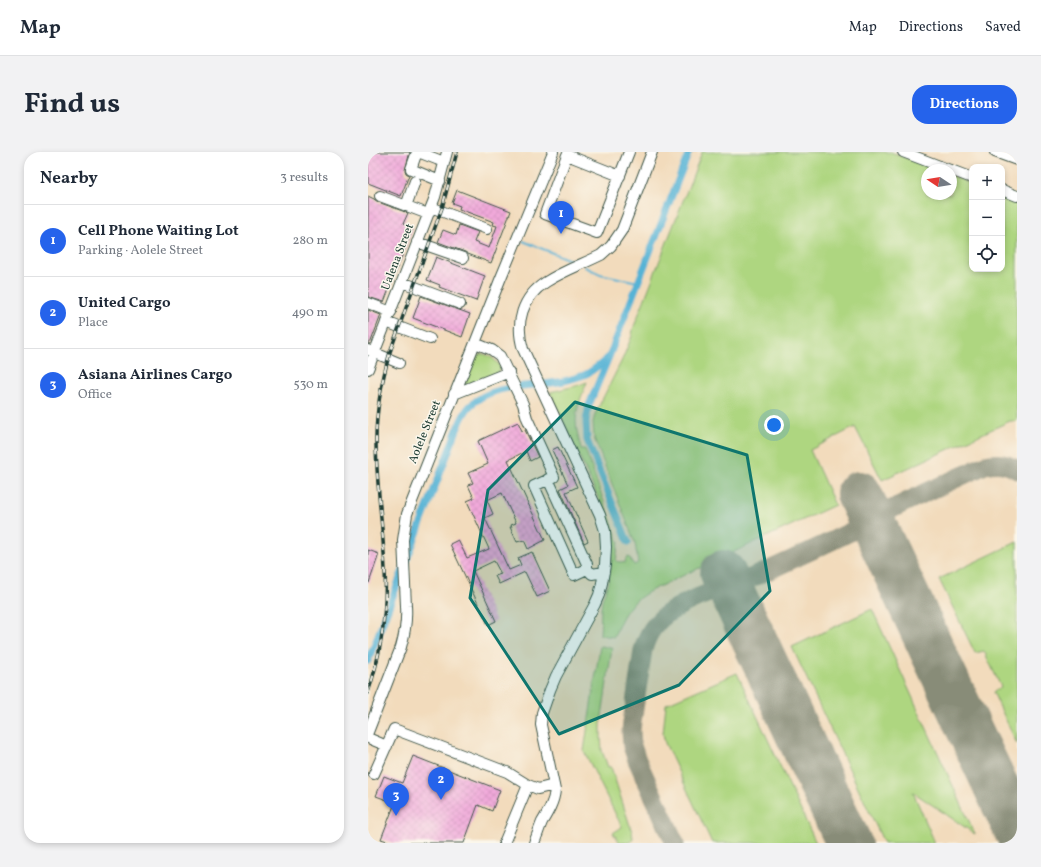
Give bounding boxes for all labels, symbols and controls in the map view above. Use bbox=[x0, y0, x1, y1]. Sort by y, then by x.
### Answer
text: Map bbox=[20, 15, 61, 41]
text: Map bbox=[849, 18, 877, 37]
text: Directions bbox=[899, 18, 963, 37]
text: Saved bbox=[985, 18, 1021, 37]
text: Find us bbox=[24, 85, 120, 124]
button: Directions bbox=[912, 85, 1017, 124]
north arrow bbox=[921, 164, 957, 200]
map controls bbox=[969, 164, 1005, 272]
button: + bbox=[969, 164, 1005, 200]
text: Nearby bbox=[40, 167, 98, 190]
text: 3 results bbox=[280, 169, 328, 187]
button: − bbox=[969, 200, 1005, 236]
pin: 1 bbox=[548, 201, 574, 234]
text: Cell Phone Waiting Lot bbox=[78, 221, 239, 242]
street label: Ualena Street bbox=[378, 221, 418, 293]
text: 1 bbox=[50, 232, 56, 250]
text: 280 m bbox=[292, 232, 328, 250]
button: locate bbox=[969, 236, 1005, 272]
text: Parking · Aolele Street bbox=[78, 242, 203, 260]
text: United Cargo bbox=[78, 293, 171, 314]
text: 2 bbox=[50, 304, 56, 322]
text: 490 m bbox=[292, 304, 328, 322]
text: Place bbox=[78, 314, 108, 332]
text: Asiana Airlines Cargo bbox=[78, 365, 232, 386]
text: 3 bbox=[50, 376, 56, 394]
text: 530 m bbox=[293, 376, 328, 394]
text: Office bbox=[78, 386, 112, 404]
street label: Aolele Street bbox=[405, 398, 445, 466]
your location bbox=[764, 415, 784, 435]
pin: 2 bbox=[428, 767, 454, 800]
pin: 3 bbox=[383, 783, 409, 816]

